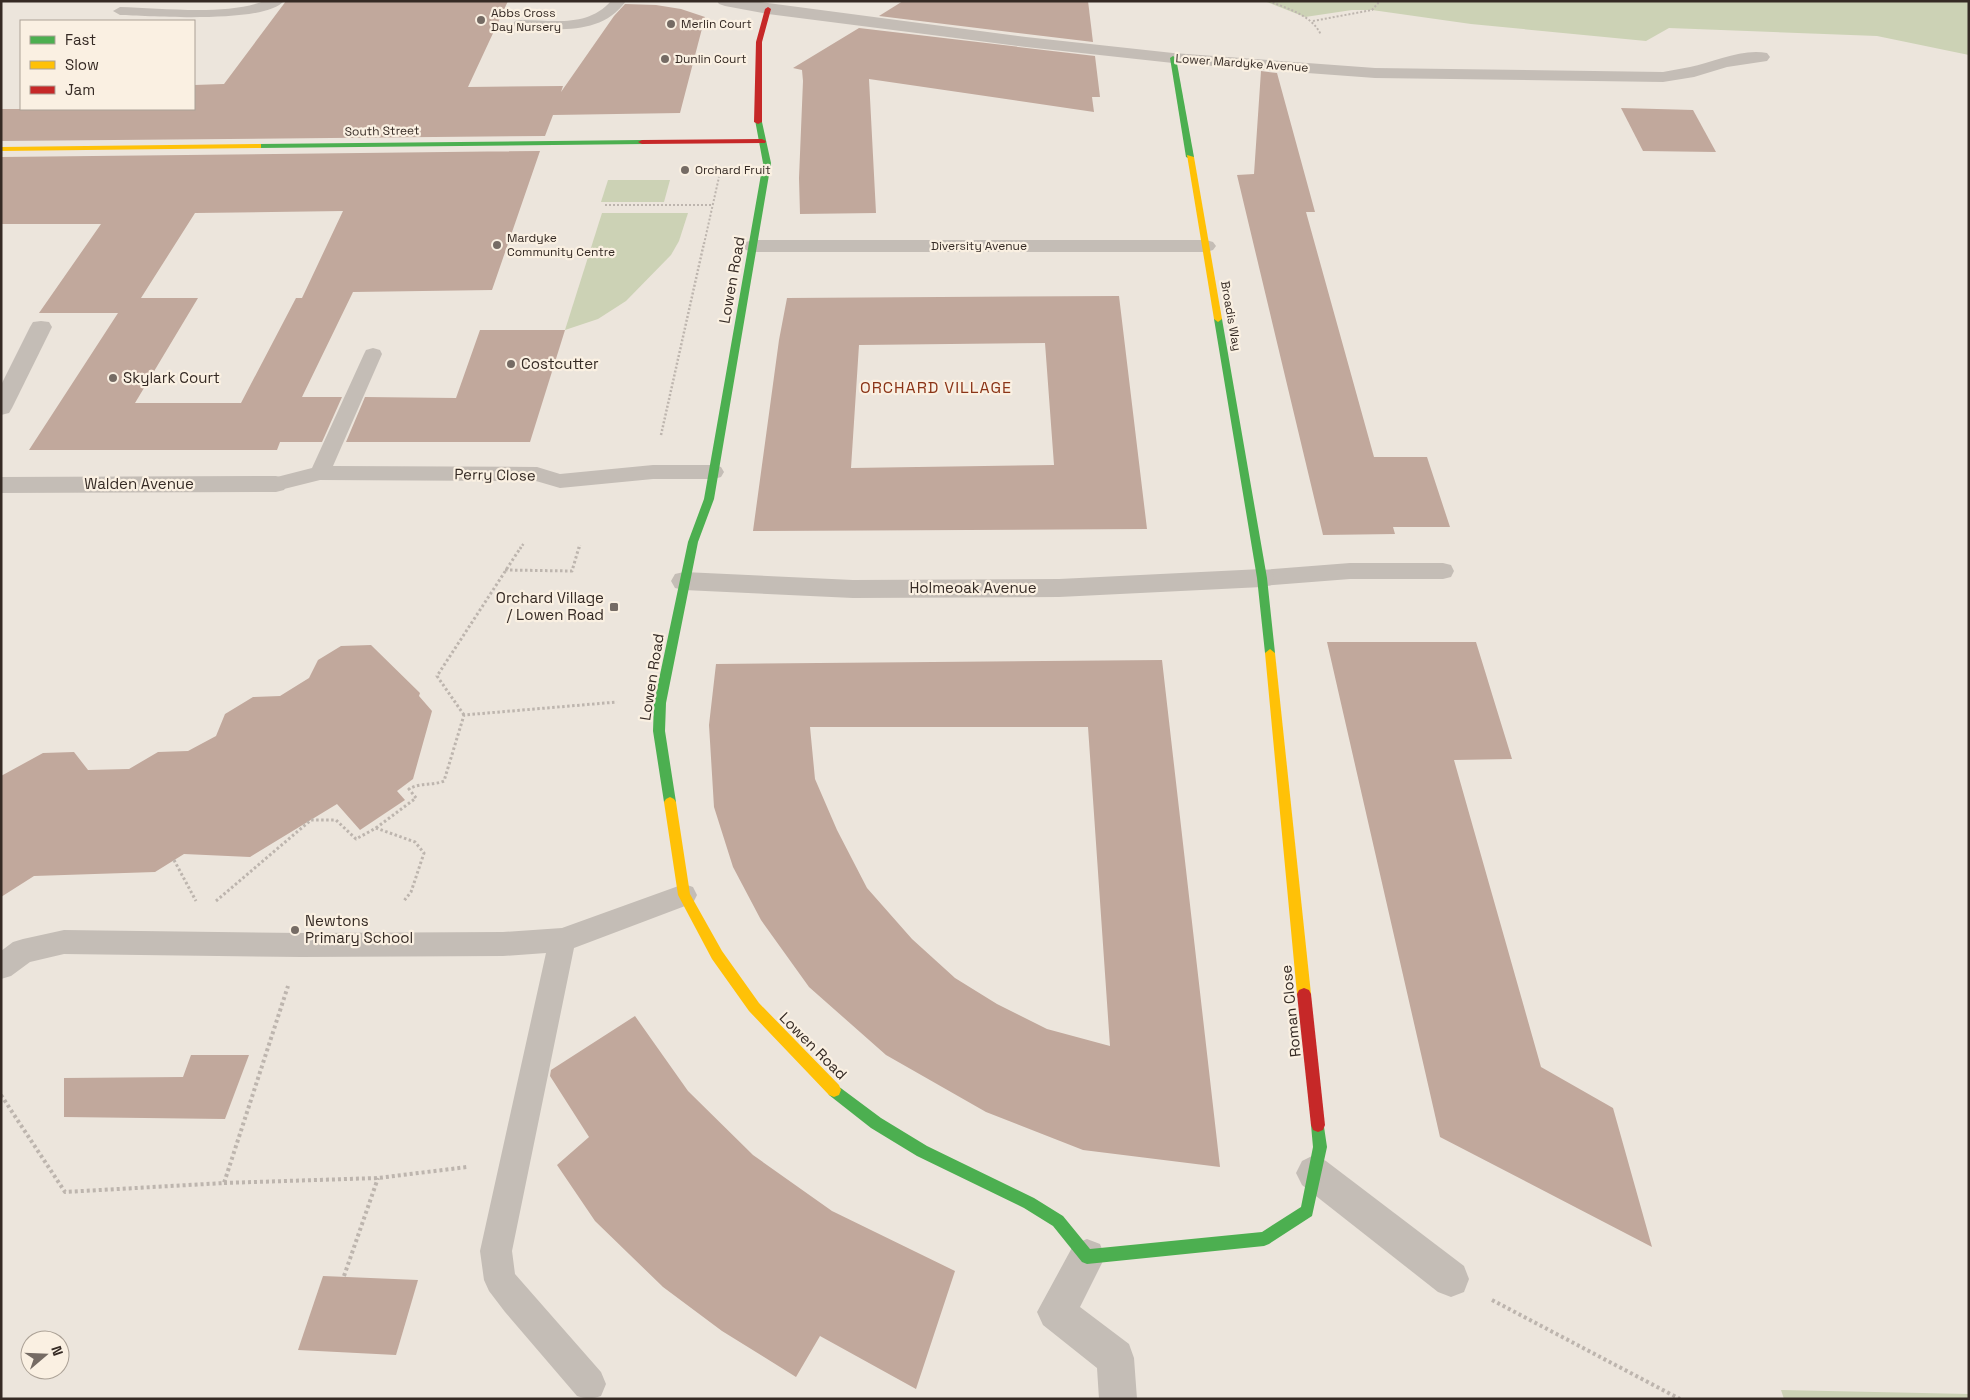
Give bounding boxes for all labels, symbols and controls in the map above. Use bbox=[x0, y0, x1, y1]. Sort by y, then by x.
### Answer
place label: Abbs Cross Day Nursery bbox=[491, 5, 561, 35]
marker: Abbs Cross Day Nursery bbox=[475, 14, 487, 26]
place label: Merlin Court bbox=[681, 16, 752, 32]
marker: Merlin Court bbox=[665, 18, 677, 30]
legend bbox=[20, 20, 195, 110]
text: Fast bbox=[65, 30, 96, 49]
street label: Lower Mardyke Avenue bbox=[1175, 50, 1309, 76]
place label: Dunlin Court bbox=[675, 51, 747, 67]
marker: Dunlin Court bbox=[659, 53, 671, 65]
text: Slow bbox=[65, 55, 99, 74]
text: Jam bbox=[65, 80, 95, 99]
street label: South Street bbox=[344, 122, 420, 140]
place label: Orchard Fruit bbox=[695, 162, 771, 178]
marker: Orchard Fruit bbox=[679, 164, 691, 176]
place label: Mardyke Community Centre bbox=[507, 230, 615, 260]
street label: Lowen Road bbox=[715, 235, 748, 325]
street label: Diversity Avenue bbox=[931, 238, 1027, 254]
marker: Mardyke Community Centre bbox=[491, 239, 503, 251]
street label: Broadis Way bbox=[1217, 280, 1245, 352]
place label: Costcutter bbox=[521, 354, 599, 373]
marker: Costcutter bbox=[505, 358, 517, 370]
place label: Skylark Court bbox=[123, 368, 220, 387]
marker: Skylark Court bbox=[107, 372, 119, 384]
district label: ORCHARD VILLAGE bbox=[860, 377, 1012, 398]
street label: Perry Close bbox=[454, 464, 536, 485]
street label: Walden Avenue bbox=[84, 474, 194, 493]
street label: Holmeoak Avenue bbox=[909, 578, 1037, 597]
place label: Orchard Village / Lowen Road bbox=[496, 588, 604, 624]
marker: Orchard Village / Lowen Road bbox=[608, 601, 620, 613]
street label: Lowen Road bbox=[635, 632, 668, 722]
place label: Newtons Primary School bbox=[305, 911, 413, 947]
marker: Newtons Primary School bbox=[289, 924, 301, 936]
street label: Roman Close bbox=[1276, 964, 1305, 1058]
street label: Lowen Road bbox=[776, 1008, 851, 1083]
north arrow bbox=[20, 1330, 70, 1380]
text: N bbox=[47, 1343, 67, 1358]

